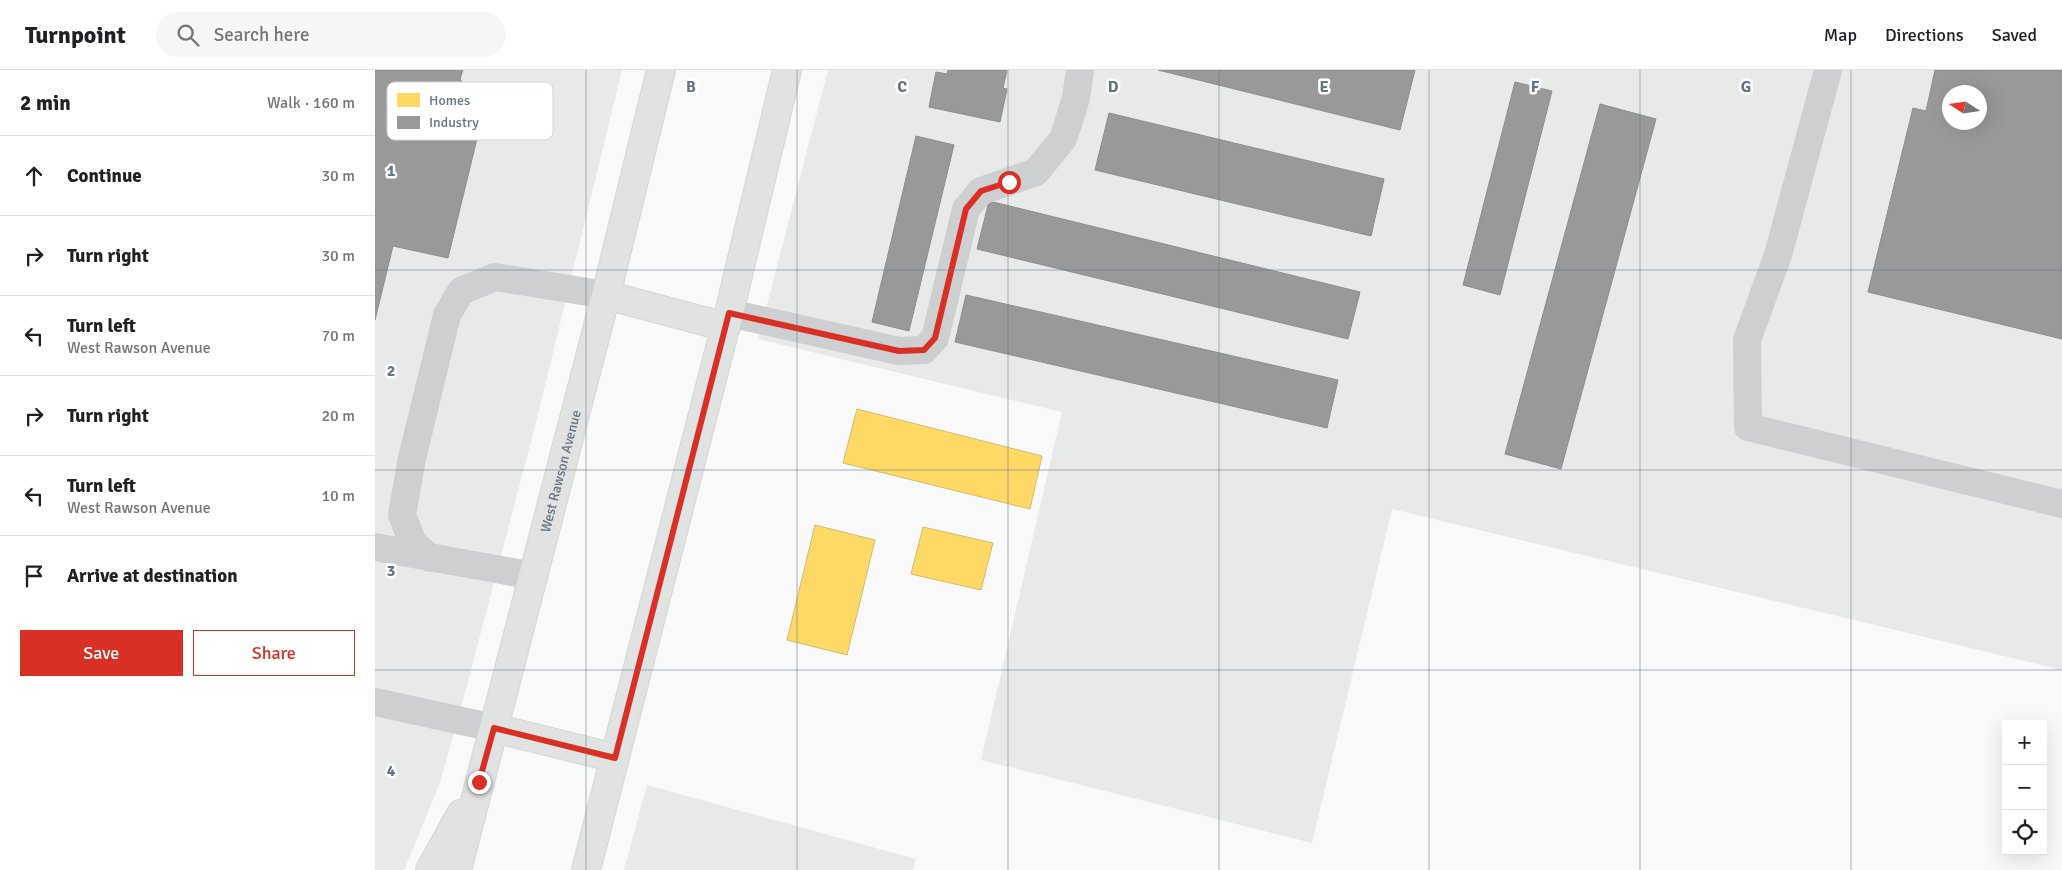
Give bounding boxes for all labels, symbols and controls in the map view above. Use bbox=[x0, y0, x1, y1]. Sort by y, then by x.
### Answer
search box bbox=[156, 12, 506, 57]
text: Turnpoint bbox=[25, 20, 126, 50]
icon: search bbox=[174, 21, 202, 49]
text: Search here bbox=[214, 23, 309, 47]
text: Map bbox=[1824, 24, 1857, 46]
text: Directions bbox=[1885, 24, 1964, 46]
text: Saved bbox=[1992, 24, 2037, 46]
text: B bbox=[686, 77, 696, 97]
text: C bbox=[897, 77, 907, 97]
text: D bbox=[1108, 77, 1119, 97]
text: E bbox=[1319, 77, 1329, 97]
text: F bbox=[1531, 77, 1540, 97]
text: G bbox=[1741, 77, 1751, 97]
legend bbox=[387, 82, 553, 140]
north arrow bbox=[1942, 85, 1987, 130]
text: 2 min bbox=[20, 90, 71, 116]
text: Homes bbox=[429, 92, 470, 109]
text: Walk · 160 m bbox=[267, 93, 355, 113]
text: Industry bbox=[429, 114, 479, 131]
text: 1 bbox=[387, 161, 396, 181]
icon: ahead bbox=[20, 162, 48, 190]
text: Continue bbox=[67, 164, 142, 188]
text: 30 m bbox=[321, 166, 355, 186]
route start bbox=[998, 171, 1021, 194]
icon: right bbox=[20, 242, 48, 270]
text: Turn right bbox=[67, 244, 149, 268]
text: 30 m bbox=[321, 246, 355, 266]
text: Turn left bbox=[67, 314, 136, 338]
icon: left bbox=[20, 322, 48, 350]
text: 70 m bbox=[321, 326, 355, 346]
text: West Rawson Avenue bbox=[67, 338, 211, 358]
text: 2 bbox=[387, 361, 395, 381]
icon: right bbox=[20, 402, 48, 430]
text: Turn right bbox=[67, 404, 149, 428]
text: 20 m bbox=[321, 406, 355, 426]
street label: West Rawson Avenue bbox=[537, 408, 585, 534]
text: Turn left bbox=[67, 474, 136, 498]
icon: left bbox=[20, 482, 48, 510]
text: 10 m bbox=[321, 486, 355, 506]
text: West Rawson Avenue bbox=[67, 498, 211, 518]
text: 3 bbox=[387, 561, 395, 581]
icon: arrive bbox=[20, 562, 48, 590]
text: Arrive at destination bbox=[67, 564, 238, 588]
button: Save bbox=[20, 630, 183, 676]
button: Share bbox=[193, 630, 355, 676]
map controls bbox=[2002, 720, 2047, 855]
button: + bbox=[2002, 720, 2047, 765]
text: 4 bbox=[387, 761, 396, 781]
button: − bbox=[2002, 765, 2047, 810]
route end bbox=[468, 771, 491, 794]
button: locate bbox=[2002, 810, 2047, 855]

